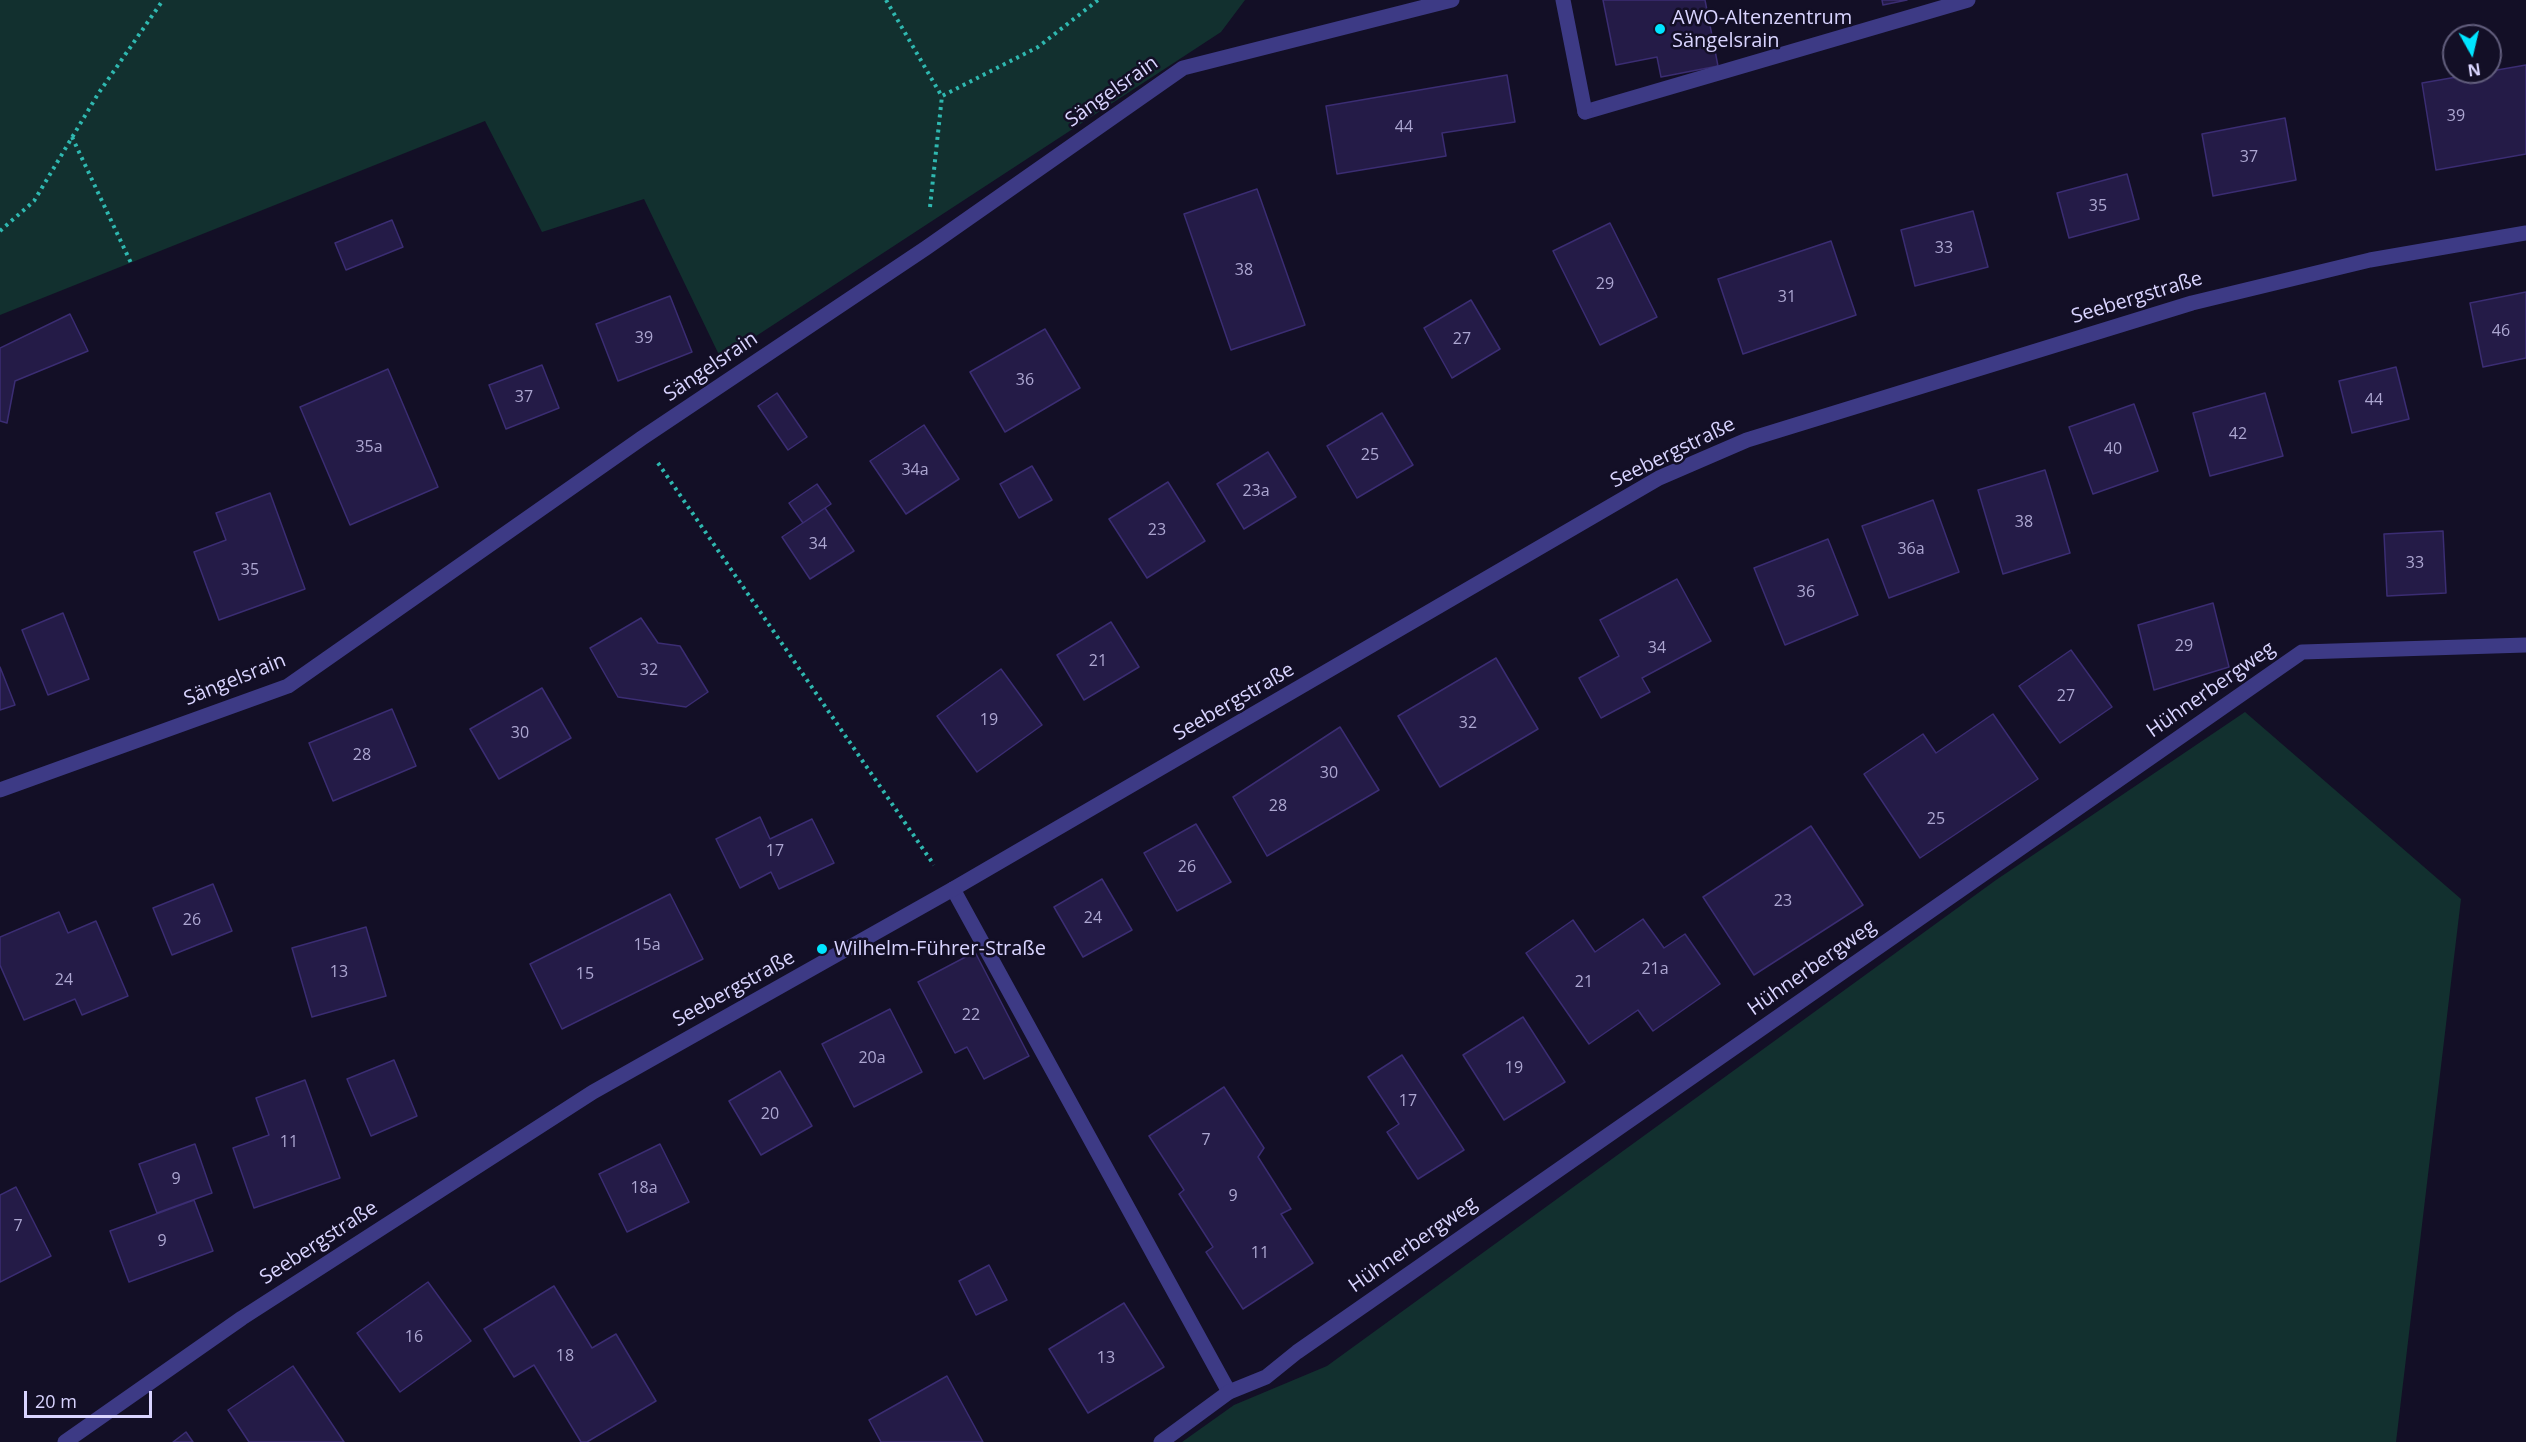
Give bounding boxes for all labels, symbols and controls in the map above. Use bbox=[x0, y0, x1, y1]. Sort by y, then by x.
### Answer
place label: AWO-Altenzentrum Sängelsrain bbox=[1672, 6, 1852, 53]
marker: AWO-Altenzentrum Sängelsrain bbox=[1653, 22, 1667, 36]
north arrow bbox=[2442, 24, 2502, 84]
street label: Sängelsrain bbox=[1061, 51, 1163, 133]
text: N bbox=[2466, 58, 2482, 82]
house number: 39 bbox=[2447, 106, 2465, 126]
house number: 44 bbox=[1395, 117, 1413, 137]
house number: 37 bbox=[2240, 147, 2258, 167]
house number: 35 bbox=[2089, 196, 2107, 216]
house number: 33 bbox=[1935, 238, 1953, 258]
house number: 38 bbox=[1235, 260, 1253, 280]
street label: Seebergstraße bbox=[2069, 267, 2205, 329]
house number: 29 bbox=[1596, 274, 1614, 294]
house number: 31 bbox=[1778, 287, 1796, 307]
house number: 46 bbox=[2492, 321, 2510, 341]
street label: Sängelsrain bbox=[660, 327, 762, 407]
house number: 39 bbox=[635, 328, 653, 348]
house number: 27 bbox=[1453, 329, 1471, 349]
house number: 36 bbox=[1016, 370, 1034, 390]
house number: 37 bbox=[515, 387, 533, 407]
house number: 44 bbox=[2365, 390, 2383, 410]
street label: Seebergstraße bbox=[1607, 413, 1739, 493]
house number: 42 bbox=[2229, 424, 2247, 444]
house number: 35a bbox=[355, 437, 383, 457]
house number: 40 bbox=[2104, 439, 2122, 459]
house number: 25 bbox=[1361, 445, 1379, 465]
house number: 34a bbox=[901, 460, 929, 480]
house number: 23a bbox=[1242, 481, 1270, 501]
house number: 38 bbox=[2015, 512, 2033, 532]
house number: 23 bbox=[1148, 520, 1166, 540]
house number: 34 bbox=[809, 534, 827, 554]
house number: 36a bbox=[1897, 539, 1925, 559]
house number: 33 bbox=[2406, 553, 2424, 573]
house number: 35 bbox=[241, 560, 259, 580]
house number: 36 bbox=[1797, 582, 1815, 602]
house number: 29 bbox=[2175, 636, 2193, 656]
street label: Hühnerbergweg bbox=[2142, 637, 2280, 743]
house number: 34 bbox=[1648, 638, 1666, 658]
street label: Sängelsrain bbox=[181, 649, 289, 711]
house number: 21 bbox=[1089, 651, 1107, 671]
street label: Seebergstraße bbox=[1169, 658, 1299, 746]
house number: 32 bbox=[640, 660, 658, 680]
house number: 27 bbox=[2057, 686, 2075, 706]
house number: 19 bbox=[980, 710, 998, 730]
house number: 32 bbox=[1459, 713, 1477, 733]
house number: 30 bbox=[511, 723, 529, 743]
house number: 28 bbox=[353, 745, 371, 765]
house number: 30 bbox=[1320, 763, 1338, 783]
house number: 28 bbox=[1269, 796, 1287, 816]
house number: 25 bbox=[1927, 809, 1945, 829]
house number: 17 bbox=[766, 841, 784, 861]
house number: 26 bbox=[1178, 857, 1196, 877]
house number: 23 bbox=[1774, 891, 1792, 911]
house number: 24 bbox=[1084, 908, 1102, 928]
house number: 26 bbox=[183, 910, 201, 930]
street label: Hühnerbergweg bbox=[1743, 915, 1881, 1021]
house number: 15a bbox=[633, 935, 661, 955]
place label: Wilhelm-Führer-Straße bbox=[834, 937, 1046, 961]
marker: Wilhelm-Führer-Straße bbox=[815, 942, 829, 956]
street label: Seebergstraße bbox=[669, 946, 799, 1032]
house number: 21a bbox=[1641, 959, 1669, 979]
house number: 13 bbox=[330, 962, 348, 982]
house number: 15 bbox=[576, 964, 594, 984]
house number: 24 bbox=[55, 970, 73, 990]
house number: 21 bbox=[1575, 972, 1593, 992]
house number: 22 bbox=[962, 1005, 980, 1025]
house number: 20a bbox=[858, 1048, 886, 1068]
house number: 19 bbox=[1505, 1058, 1523, 1078]
house number: 17 bbox=[1399, 1091, 1417, 1111]
house number: 20 bbox=[761, 1104, 779, 1124]
house number: 7 bbox=[1201, 1130, 1211, 1150]
house number: 11 bbox=[280, 1132, 298, 1152]
house number: 9 bbox=[171, 1169, 181, 1189]
house number: 18a bbox=[630, 1178, 658, 1198]
house number: 9 bbox=[1228, 1186, 1238, 1206]
street label: Hühnerbergweg bbox=[1344, 1192, 1482, 1298]
street label: Seebergstraße bbox=[256, 1196, 382, 1290]
house number: 7 bbox=[13, 1216, 23, 1236]
house number: 9 bbox=[157, 1231, 167, 1251]
house number: 11 bbox=[1251, 1243, 1269, 1263]
house number: 16 bbox=[405, 1327, 423, 1347]
house number: 18 bbox=[556, 1346, 574, 1366]
house number: 13 bbox=[1097, 1348, 1115, 1368]
scale bar bbox=[27, 1379, 154, 1417]
text: 20 m bbox=[35, 1389, 77, 1413]

